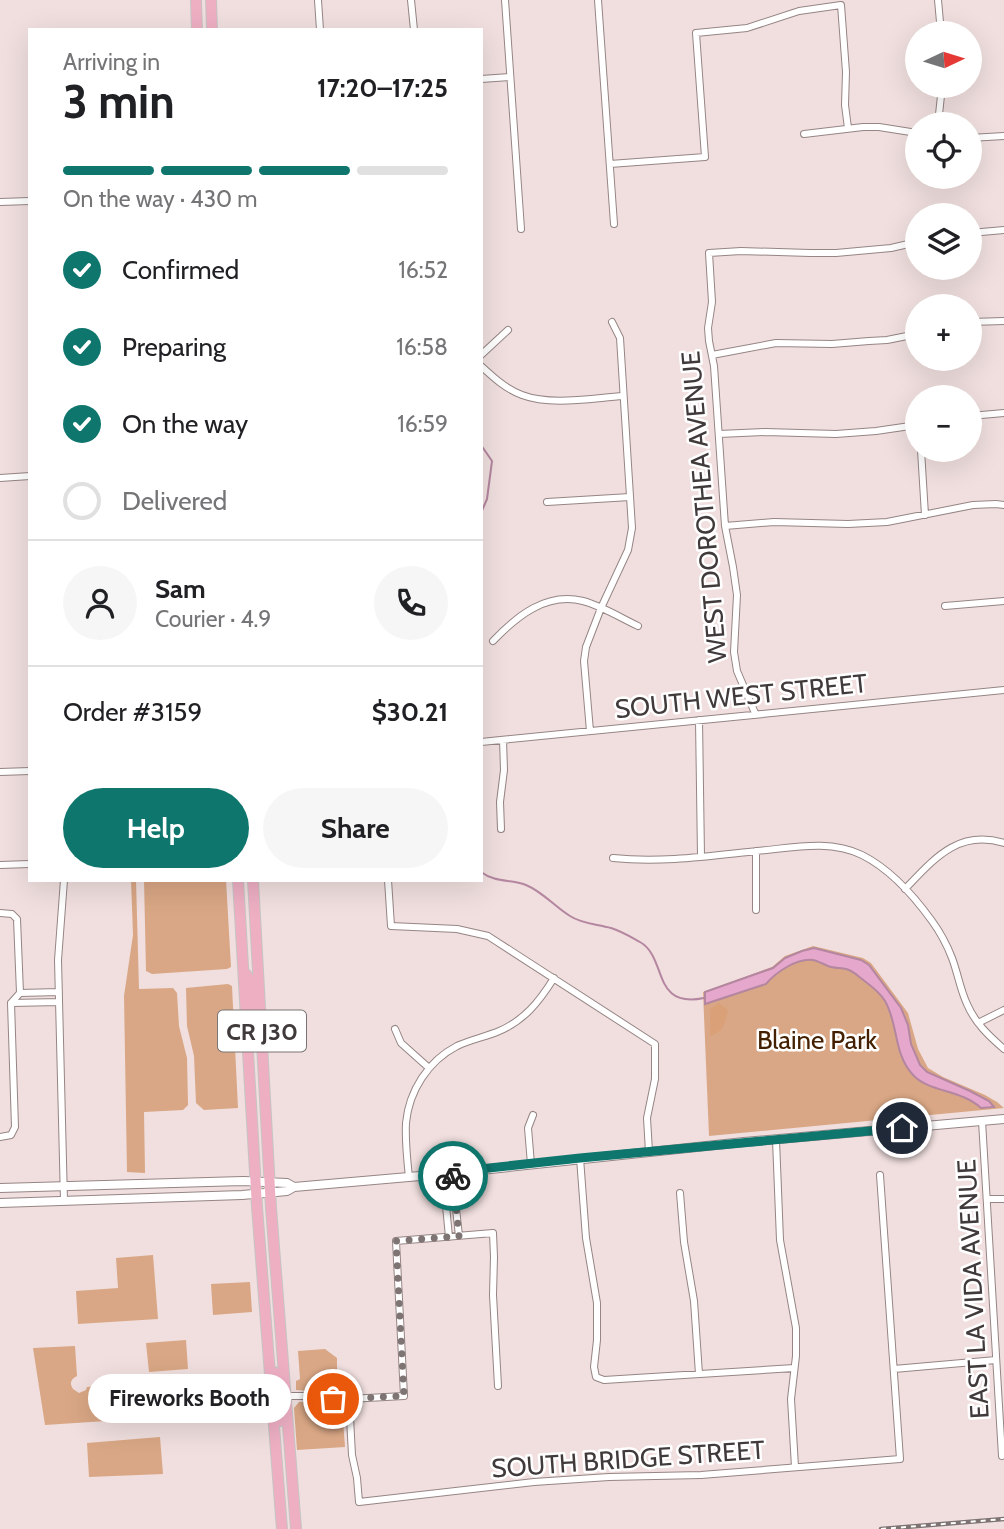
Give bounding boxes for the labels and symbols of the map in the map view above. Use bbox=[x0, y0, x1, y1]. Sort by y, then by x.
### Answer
north arrow bbox=[905, 21, 982, 98]
street label: WEST DOROTHEA AVENUE bbox=[674, 350, 734, 664]
street label: SOUTH WEST STREET bbox=[613, 667, 869, 725]
road number: CR J30 bbox=[218, 1010, 306, 1051]
park label: Blaine Park bbox=[757, 1024, 877, 1056]
pin bbox=[872, 1098, 932, 1158]
courier bbox=[418, 1141, 488, 1211]
street label: EAST LA VIDA AVENUE bbox=[950, 1158, 996, 1420]
pin bbox=[303, 1369, 363, 1429]
callout: Fireworks Booth bbox=[88, 1374, 291, 1424]
street label: SOUTH BRIDGE STREET bbox=[490, 1433, 766, 1485]

